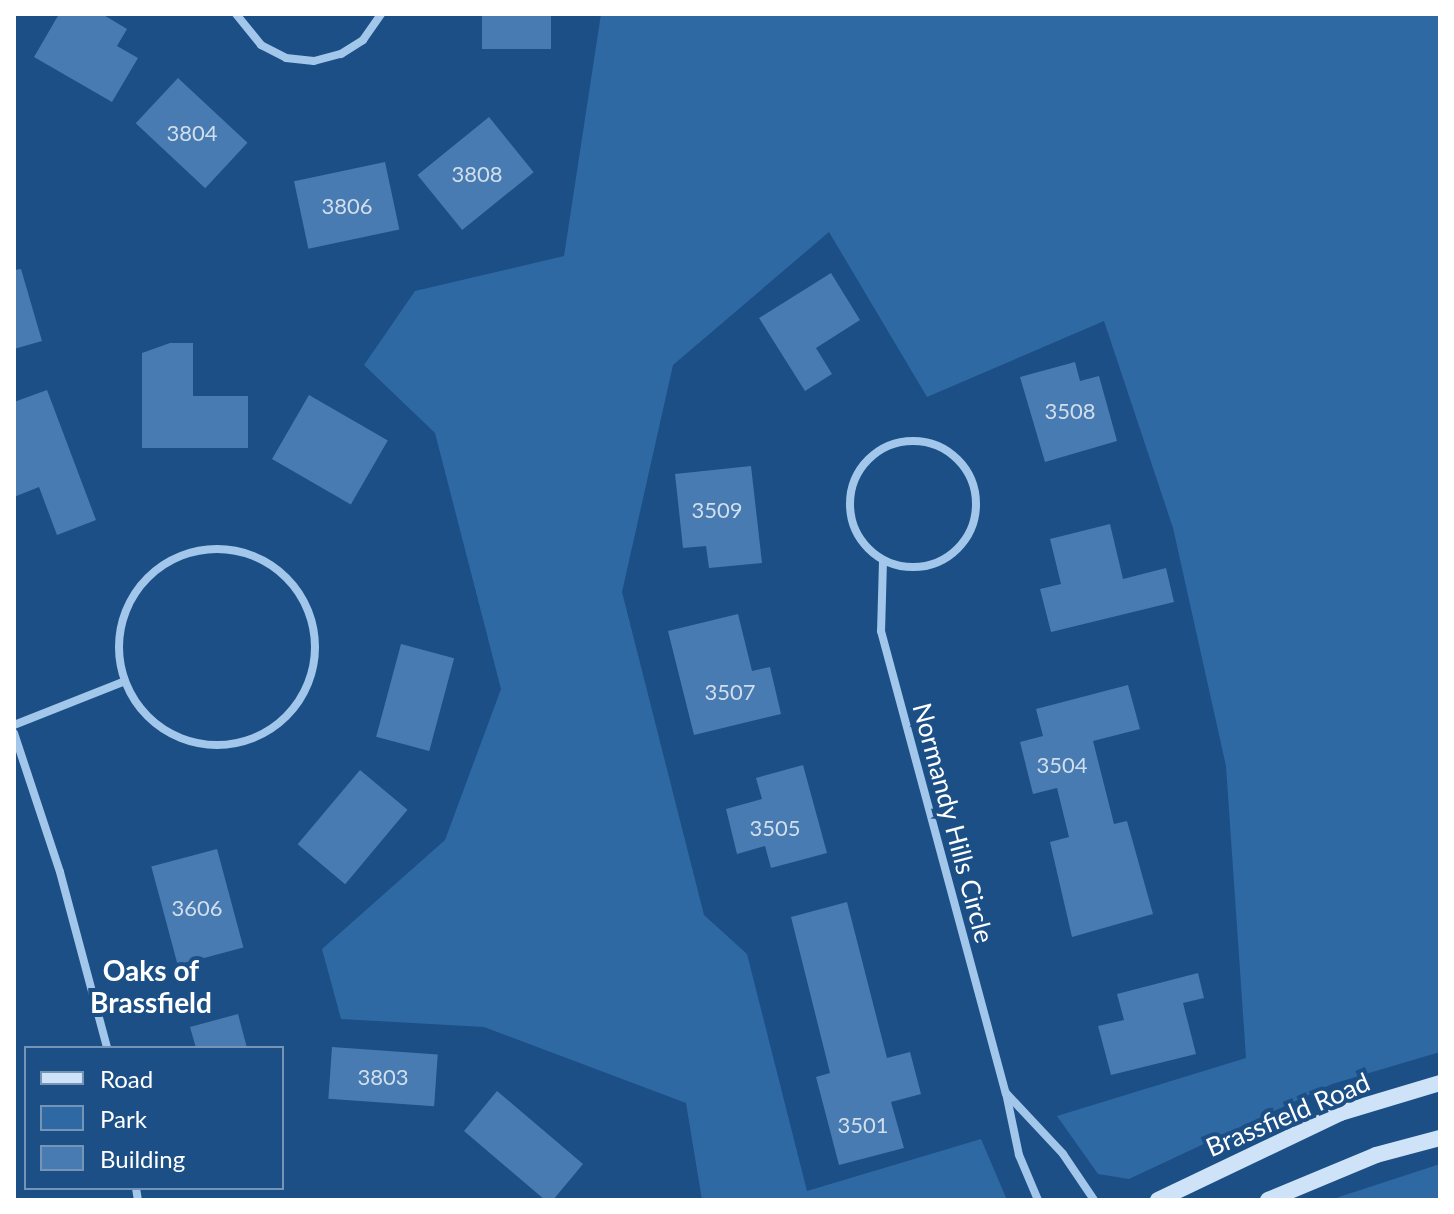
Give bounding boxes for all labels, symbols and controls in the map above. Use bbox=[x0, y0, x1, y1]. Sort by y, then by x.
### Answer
house number: 3804 bbox=[166, 120, 218, 146]
house number: 3808 bbox=[451, 161, 503, 187]
house number: 3806 bbox=[321, 193, 373, 219]
house number: 3508 bbox=[1044, 398, 1096, 424]
house number: 3509 bbox=[691, 497, 743, 523]
house number: 3507 bbox=[704, 679, 756, 705]
street label: Normandy Hills Circle bbox=[906, 699, 1000, 947]
house number: 3504 bbox=[1036, 752, 1088, 778]
house number: 3505 bbox=[749, 815, 801, 841]
house number: 3606 bbox=[171, 895, 223, 921]
district label: Oaks of Brassfield bbox=[90, 953, 212, 1019]
legend bbox=[24, 1046, 284, 1190]
text: Road bbox=[100, 1064, 153, 1093]
house number: 3803 bbox=[357, 1064, 409, 1090]
street label: Brassfield Road bbox=[1201, 1066, 1375, 1164]
text: Park bbox=[100, 1104, 147, 1133]
house number: 3501 bbox=[837, 1112, 889, 1138]
text: Building bbox=[100, 1144, 185, 1173]

